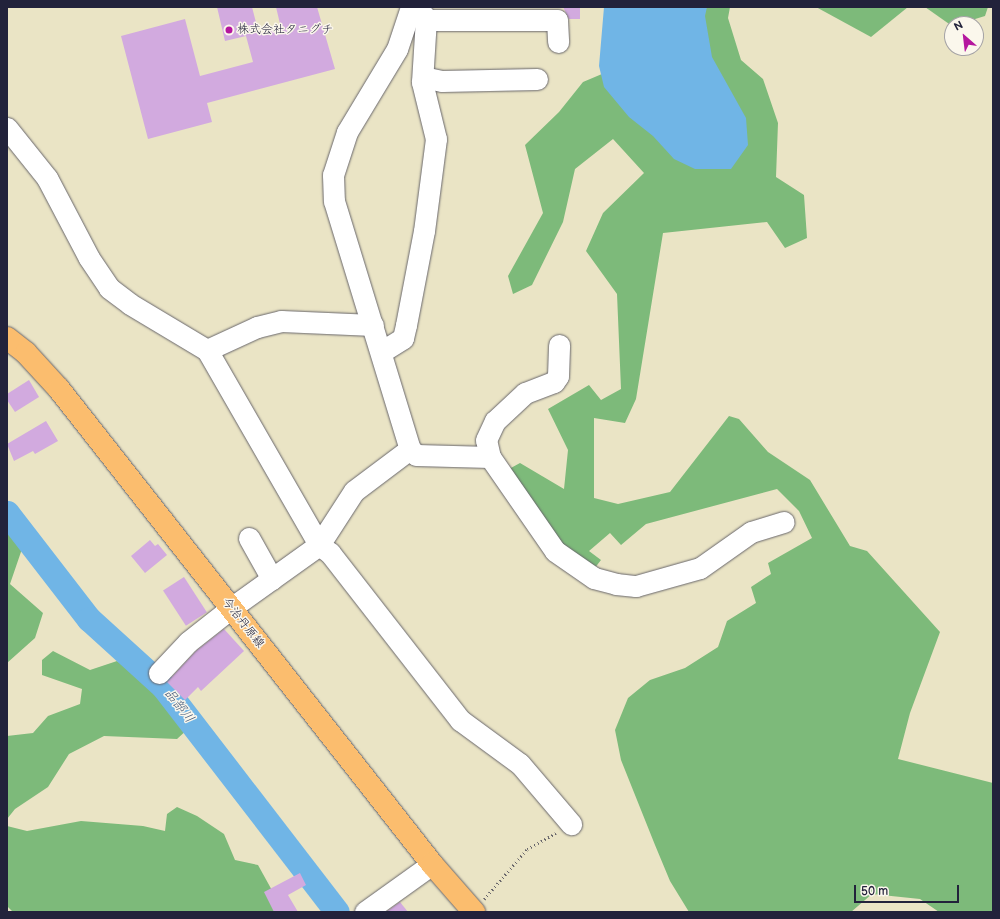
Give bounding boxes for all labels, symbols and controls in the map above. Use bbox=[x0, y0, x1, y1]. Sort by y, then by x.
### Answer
north arrow bbox=[944, 16, 984, 56]
text: N bbox=[952, 18, 965, 34]
place label: 株式会社タニグチ bbox=[237, 23, 333, 37]
marker: 株式会社タニグチ bbox=[224, 25, 234, 35]
street label: 今治丹原線 bbox=[219, 595, 267, 651]
water label: 品部川 bbox=[161, 686, 197, 726]
scale bar bbox=[856, 877, 961, 903]
text: 50 m bbox=[861, 884, 888, 899]

